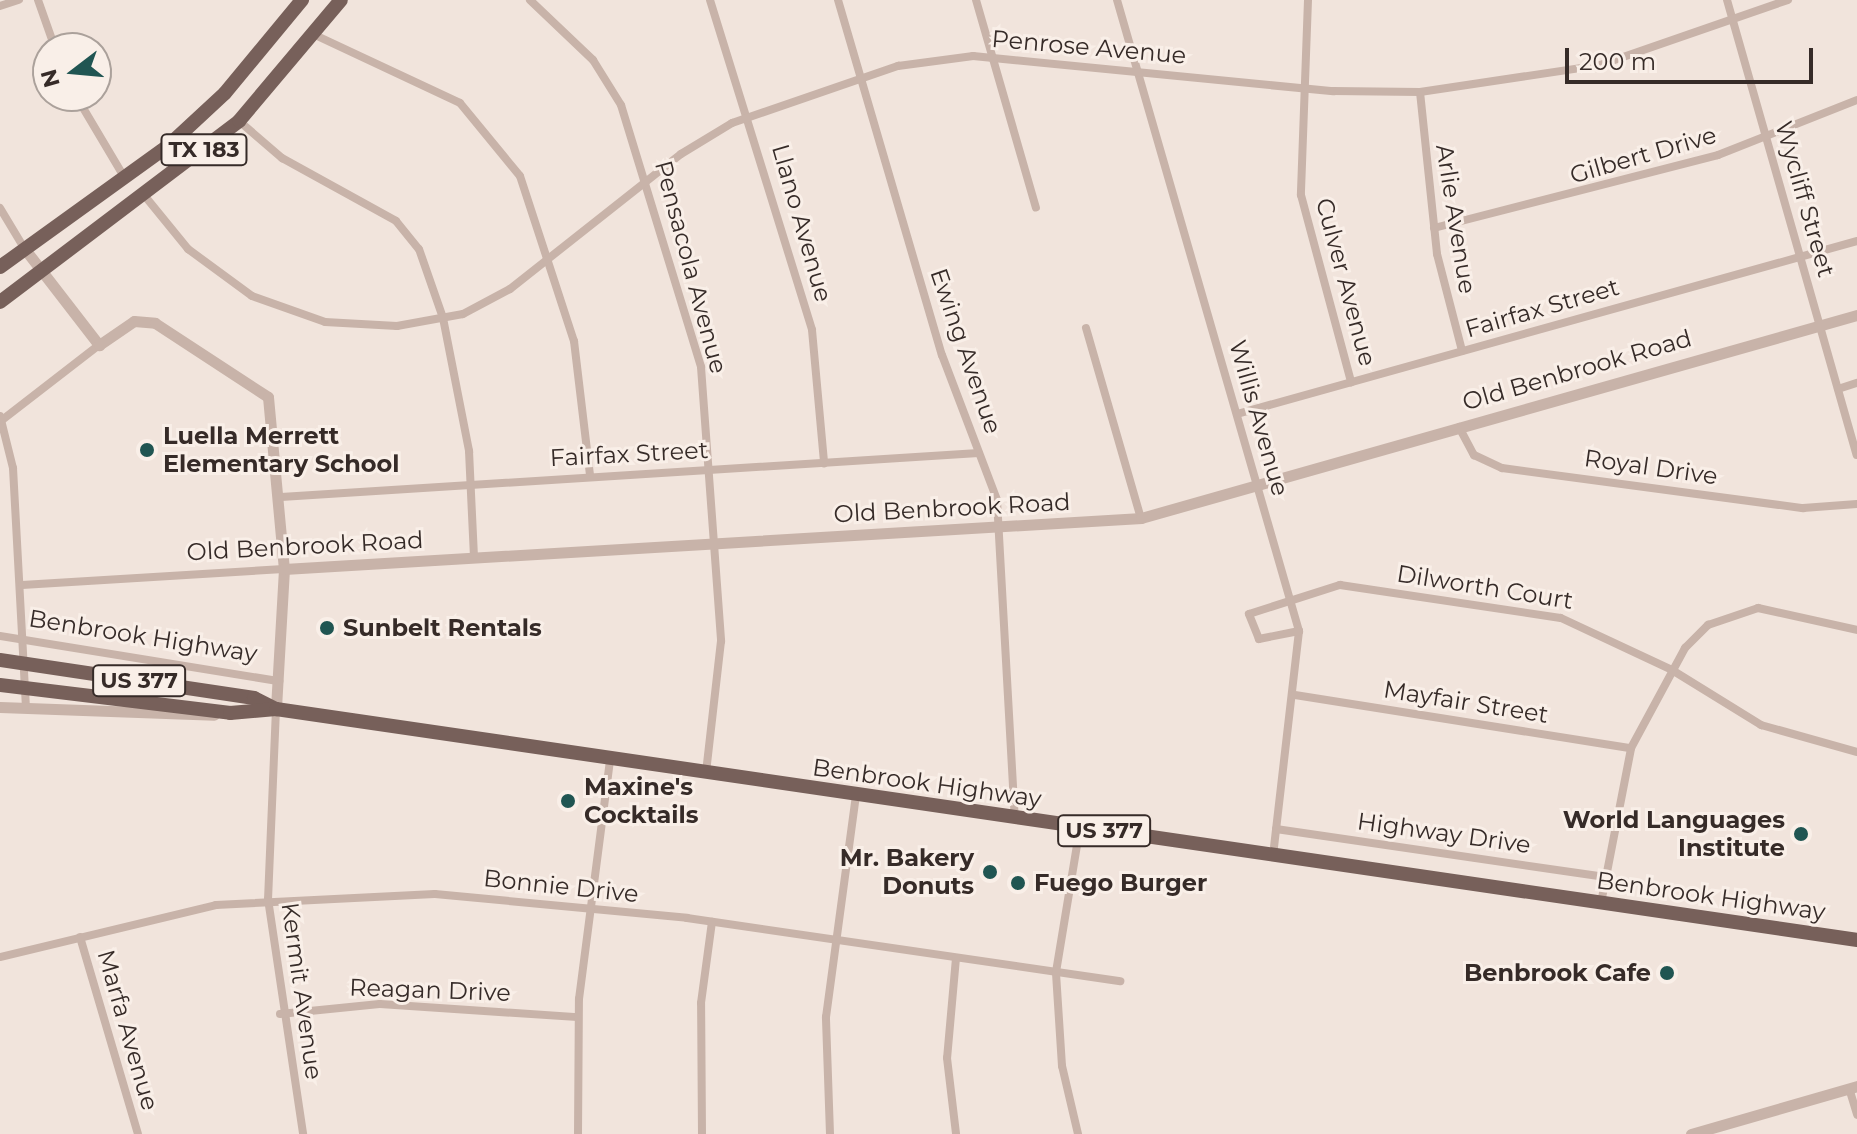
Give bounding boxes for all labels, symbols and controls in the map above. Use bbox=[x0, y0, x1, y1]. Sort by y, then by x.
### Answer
street label: Penrose Avenue bbox=[991, 24, 1187, 70]
north arrow bbox=[32, 32, 112, 112]
scale bar bbox=[1569, 32, 1817, 82]
text: 200 m bbox=[1579, 47, 1656, 76]
text: N bbox=[35, 66, 66, 90]
street label: Wycliff Street bbox=[1769, 118, 1841, 280]
street label: Gilbert Drive bbox=[1566, 120, 1720, 190]
road number: TX 183 bbox=[160, 132, 248, 168]
street label: Llano Avenue bbox=[766, 141, 838, 305]
street label: Arlie Avenue bbox=[1430, 142, 1482, 296]
street label: Pensacola Avenue bbox=[649, 157, 733, 377]
street label: Culver Avenue bbox=[1310, 195, 1382, 369]
street label: Ewing Avenue bbox=[924, 265, 1008, 437]
street label: Fairfax Street bbox=[1462, 272, 1622, 344]
street label: Old Benbrook Road bbox=[1459, 323, 1695, 417]
street label: Willis Avenue bbox=[1223, 337, 1295, 499]
place label: Luella Merrett Elementary School bbox=[163, 422, 400, 478]
street label: Fairfax Street bbox=[549, 435, 709, 473]
marker: Luella Merrett Elementary School bbox=[138, 441, 156, 459]
street label: Royal Drive bbox=[1582, 443, 1720, 491]
street label: Old Benbrook Road bbox=[833, 487, 1071, 529]
street label: Old Benbrook Road bbox=[186, 525, 424, 567]
street label: Dilworth Court bbox=[1395, 559, 1575, 615]
street label: Benbrook Highway bbox=[27, 604, 259, 668]
place label: Sunbelt Rentals bbox=[343, 614, 542, 642]
marker: Sunbelt Rentals bbox=[318, 619, 336, 637]
road number: US 377 bbox=[91, 663, 187, 699]
street label: Mayfair Street bbox=[1381, 675, 1551, 729]
street label: Benbrook Highway bbox=[811, 753, 1043, 813]
place label: Maxine's Cocktails bbox=[584, 773, 698, 829]
marker: Maxine's Cocktails bbox=[559, 792, 577, 810]
place label: World Languages Institute bbox=[1563, 806, 1785, 862]
street label: Highway Drive bbox=[1355, 807, 1533, 859]
road number: US 377 bbox=[1056, 813, 1152, 849]
marker: World Languages Institute bbox=[1792, 825, 1810, 843]
place label: Mr. Bakery Donuts bbox=[840, 844, 974, 900]
marker: Mr. Bakery Donuts bbox=[981, 863, 999, 881]
street label: Bonnie Drive bbox=[482, 864, 640, 908]
street label: Benbrook Highway bbox=[1595, 866, 1827, 926]
place label: Fuego Burger bbox=[1034, 869, 1207, 897]
marker: Fuego Burger bbox=[1009, 874, 1027, 892]
street label: Kermit Avenue bbox=[275, 900, 329, 1082]
street label: Marfa Avenue bbox=[91, 946, 165, 1114]
place label: Benbrook Cafe bbox=[1464, 959, 1651, 987]
marker: Benbrook Cafe bbox=[1658, 964, 1676, 982]
street label: Reagan Drive bbox=[349, 973, 511, 1007]

